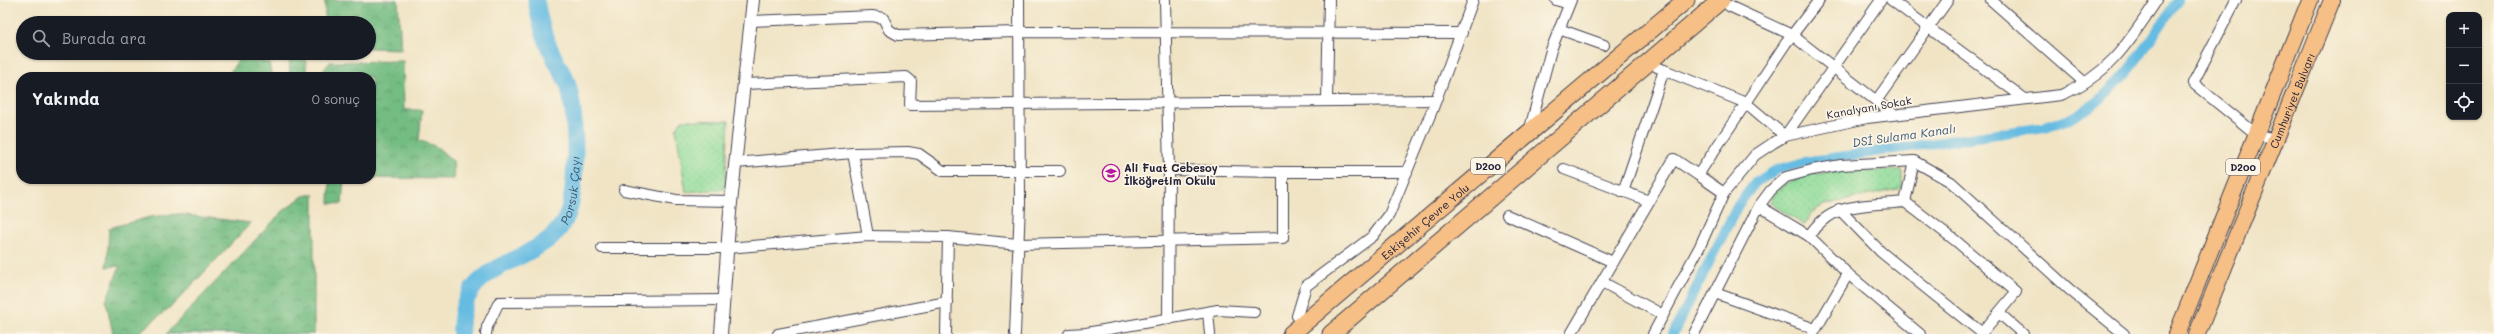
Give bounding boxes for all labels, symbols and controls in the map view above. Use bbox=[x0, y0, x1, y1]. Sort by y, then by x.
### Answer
map controls bbox=[2446, 12, 2482, 120]
button: + bbox=[2446, 12, 2482, 48]
search box bbox=[16, 16, 376, 60]
icon: search bbox=[30, 27, 52, 49]
text: Burada ara bbox=[62, 28, 146, 48]
button: − bbox=[2446, 48, 2482, 84]
street label: Cumhuriyet Bulvarı bbox=[2265, 50, 2318, 151]
button: locate bbox=[2446, 84, 2482, 120]
text: Yakında bbox=[32, 87, 100, 109]
text: 0 sonuç bbox=[312, 90, 360, 107]
street label: Kanalyanı Sokak bbox=[1825, 92, 1913, 122]
water label: DSİ Sulama Kanalı bbox=[1851, 120, 1957, 150]
water label: Porsuk Çayı bbox=[556, 156, 583, 227]
road number: D200 bbox=[1471, 158, 1505, 174]
road number: D200 bbox=[2226, 159, 2260, 175]
place label: Ali Fuat Cebesoy İlköğretim Okulu bbox=[1124, 160, 1218, 188]
school or university icon: Ali Fuat Cebesoy İlköğretim Okulu bbox=[1101, 163, 1121, 183]
street label: Eskişehir Çevre Yolu bbox=[1377, 179, 1472, 263]

